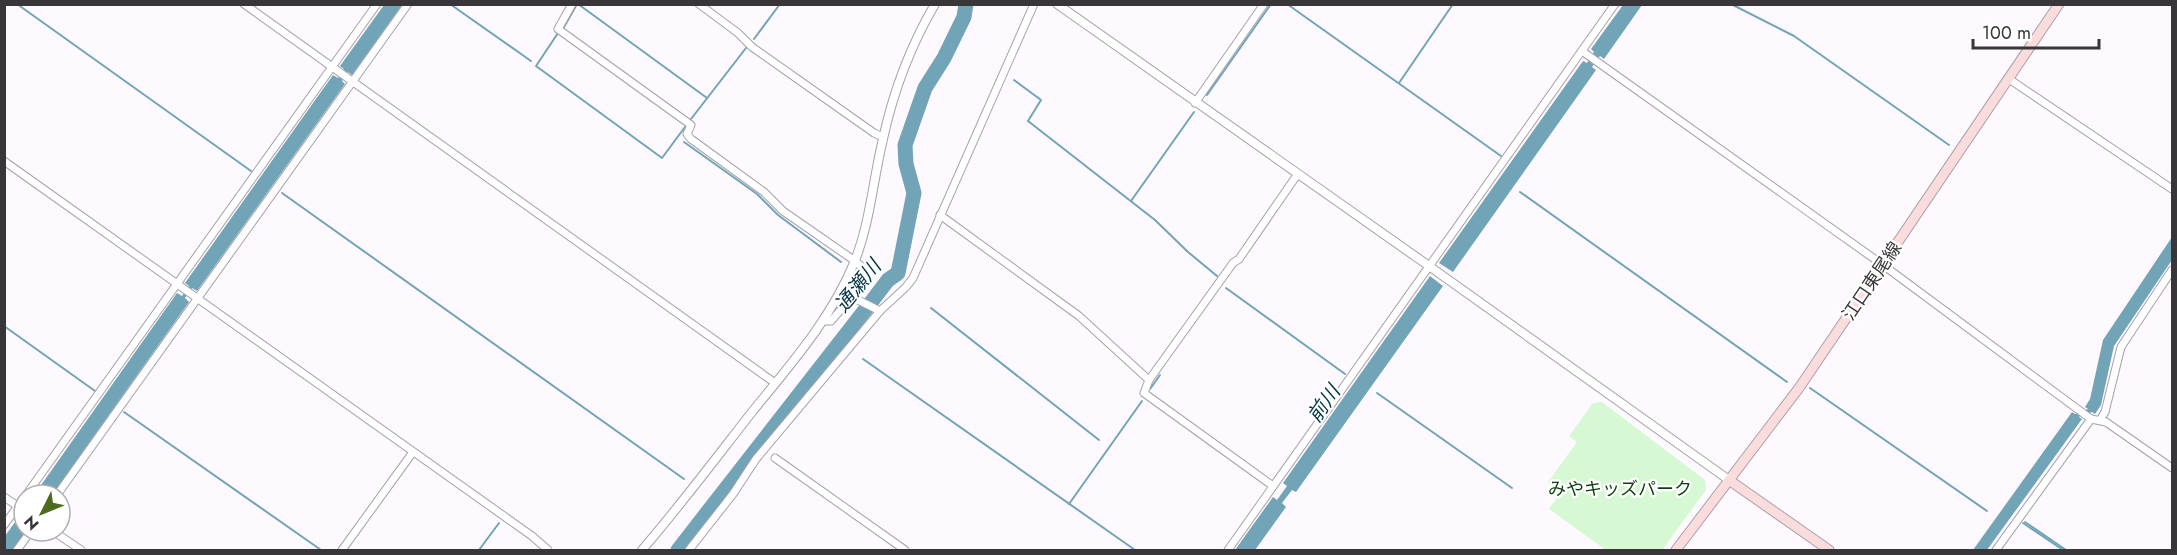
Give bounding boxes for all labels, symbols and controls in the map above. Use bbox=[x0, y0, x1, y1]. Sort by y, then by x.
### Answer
scale bar bbox=[1973, 12, 2099, 50]
text: 100 m bbox=[1982, 20, 2031, 46]
street label: 江口東尾線 bbox=[1836, 236, 1908, 326]
water label: 通瀬川 bbox=[828, 252, 889, 318]
water label: 前川 bbox=[1301, 378, 1348, 429]
park label: みやキッズパーク bbox=[1548, 476, 1692, 502]
north arrow bbox=[12, 483, 72, 543]
text: N bbox=[19, 510, 44, 535]

